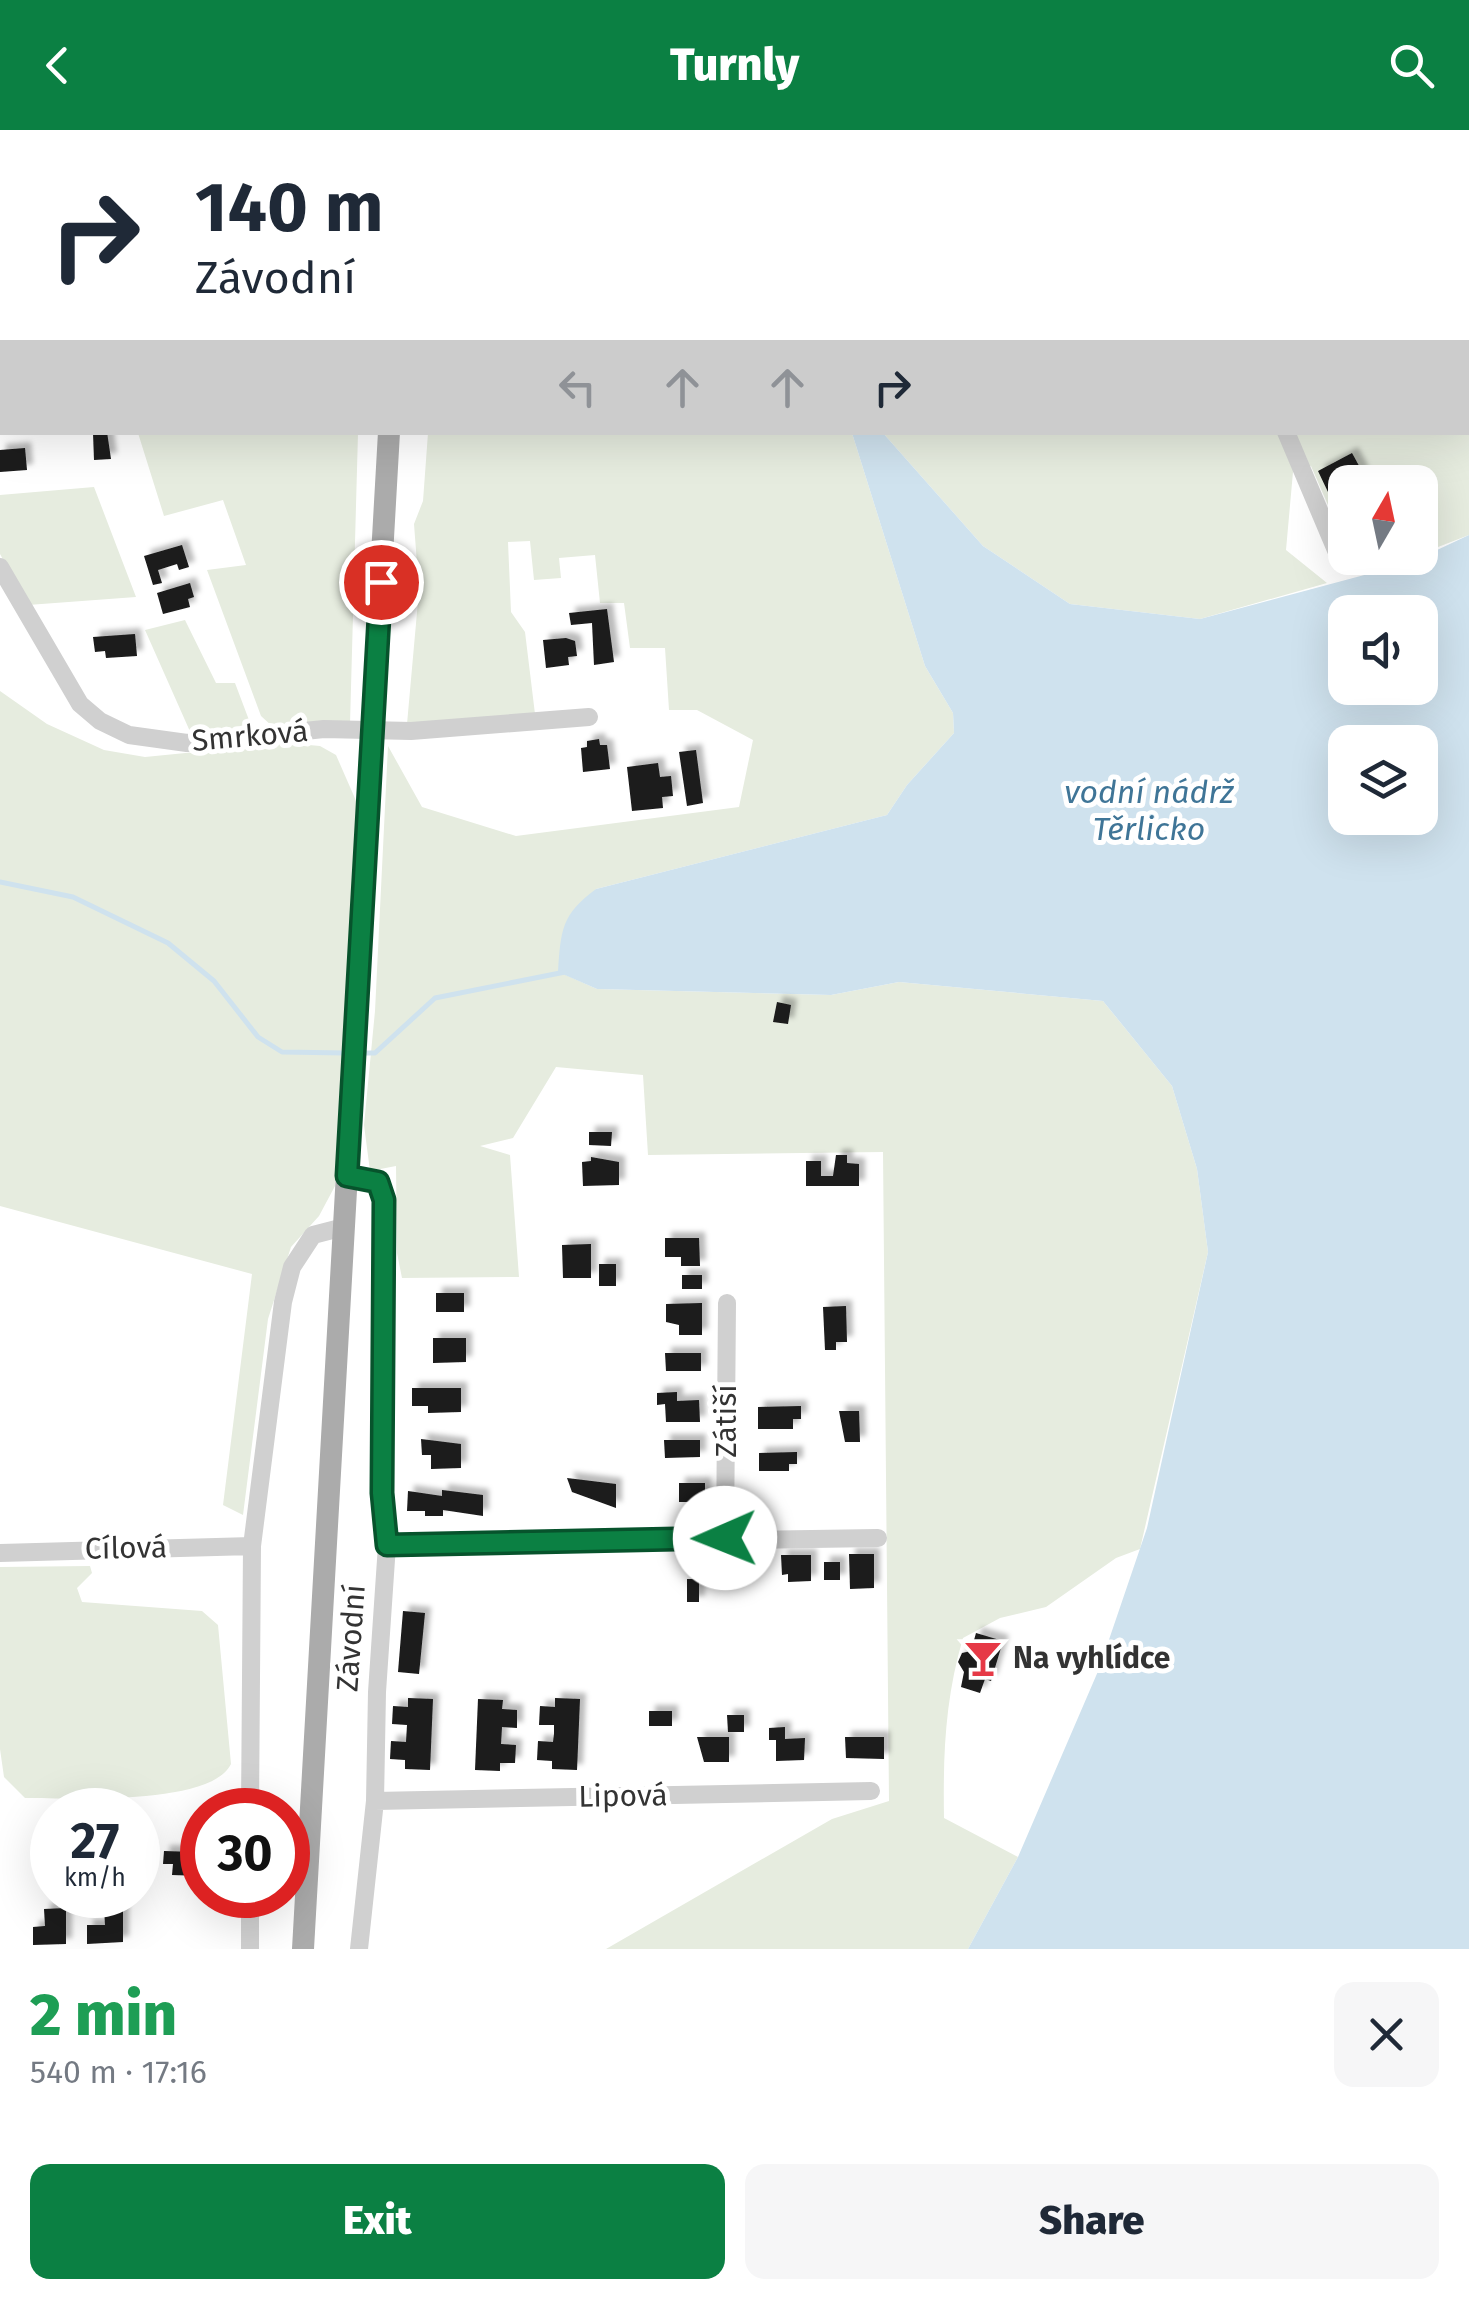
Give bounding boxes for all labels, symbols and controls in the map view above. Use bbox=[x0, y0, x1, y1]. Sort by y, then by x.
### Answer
icon: back bbox=[30, 38, 85, 93]
text: Turnly bbox=[670, 38, 799, 92]
icon: search bbox=[1384, 38, 1439, 93]
text: 140 m bbox=[195, 166, 384, 250]
icon: right bbox=[30, 170, 160, 300]
text: Závodní bbox=[195, 251, 356, 305]
icon: left bbox=[550, 360, 605, 415]
icon: ahead bbox=[655, 360, 710, 415]
icon: ahead bbox=[760, 360, 815, 415]
icon: right bbox=[865, 360, 920, 415]
north arrow bbox=[1328, 465, 1438, 575]
map controls bbox=[1328, 465, 1438, 835]
pin bbox=[339, 540, 424, 625]
icon: arrive bbox=[354, 555, 409, 610]
button: sound bbox=[1328, 595, 1438, 705]
street label: Smrková bbox=[190, 713, 310, 759]
button: layers bbox=[1328, 725, 1438, 835]
water label: vodní nádrž Těrlicko bbox=[1064, 773, 1235, 848]
street label: Zátiší bbox=[708, 1384, 744, 1458]
position arrow bbox=[673, 1486, 777, 1590]
street label: Cílová bbox=[85, 1529, 167, 1567]
street label: Závodní bbox=[329, 1583, 373, 1693]
bar icon: Na vyhlídce bbox=[962, 1637, 1004, 1679]
place label: Na vyhlídce bbox=[1013, 1640, 1170, 1676]
street label: Lipová bbox=[578, 1777, 668, 1815]
speed limit sign: 30 bbox=[180, 1788, 310, 1918]
text: 27 bbox=[71, 1811, 119, 1871]
text: km/h bbox=[64, 1863, 126, 1893]
text: 2 min bbox=[30, 1979, 177, 2051]
button: close bbox=[1334, 1982, 1439, 2087]
text: 540 m · 17:16 bbox=[30, 2053, 207, 2091]
button: Exit bbox=[30, 2164, 725, 2279]
button: Share bbox=[745, 2164, 1439, 2279]

